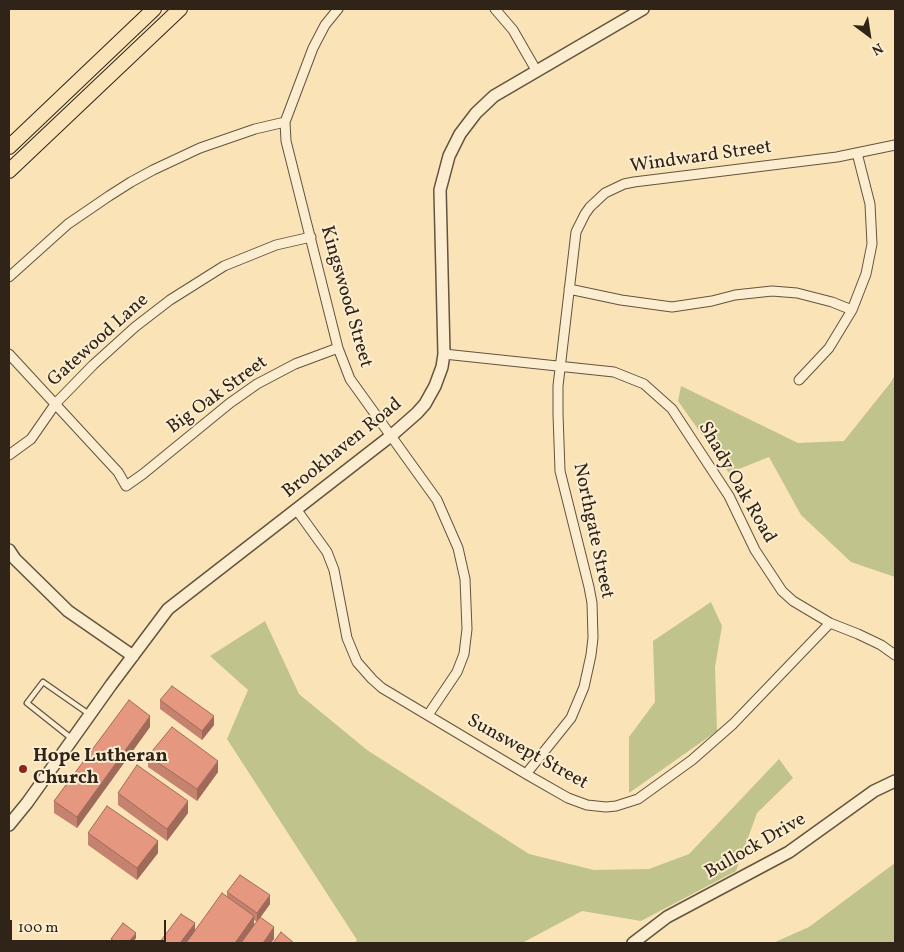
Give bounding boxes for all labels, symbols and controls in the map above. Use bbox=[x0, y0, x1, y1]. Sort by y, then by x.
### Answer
north arrow bbox=[844, 10, 894, 60]
text: N bbox=[868, 38, 886, 59]
street label: Windward Street bbox=[629, 137, 773, 179]
street label: Kingswood Street bbox=[314, 223, 376, 371]
street label: Gatewood Lane bbox=[44, 290, 154, 392]
street label: Big Oak Street bbox=[163, 352, 273, 440]
street label: Brookhaven Road bbox=[279, 394, 407, 504]
street label: Shady Oak Road bbox=[692, 418, 780, 548]
street label: Northgate Street bbox=[566, 461, 618, 601]
street label: Sunswept Street bbox=[462, 710, 592, 796]
place label: Hope Lutheran Church bbox=[33, 747, 168, 791]
marker: Hope Lutheran Church bbox=[17, 763, 29, 775]
street label: Bullock Drive bbox=[702, 809, 810, 885]
scale bar bbox=[12, 910, 169, 942]
text: 100 m bbox=[18, 918, 58, 939]

